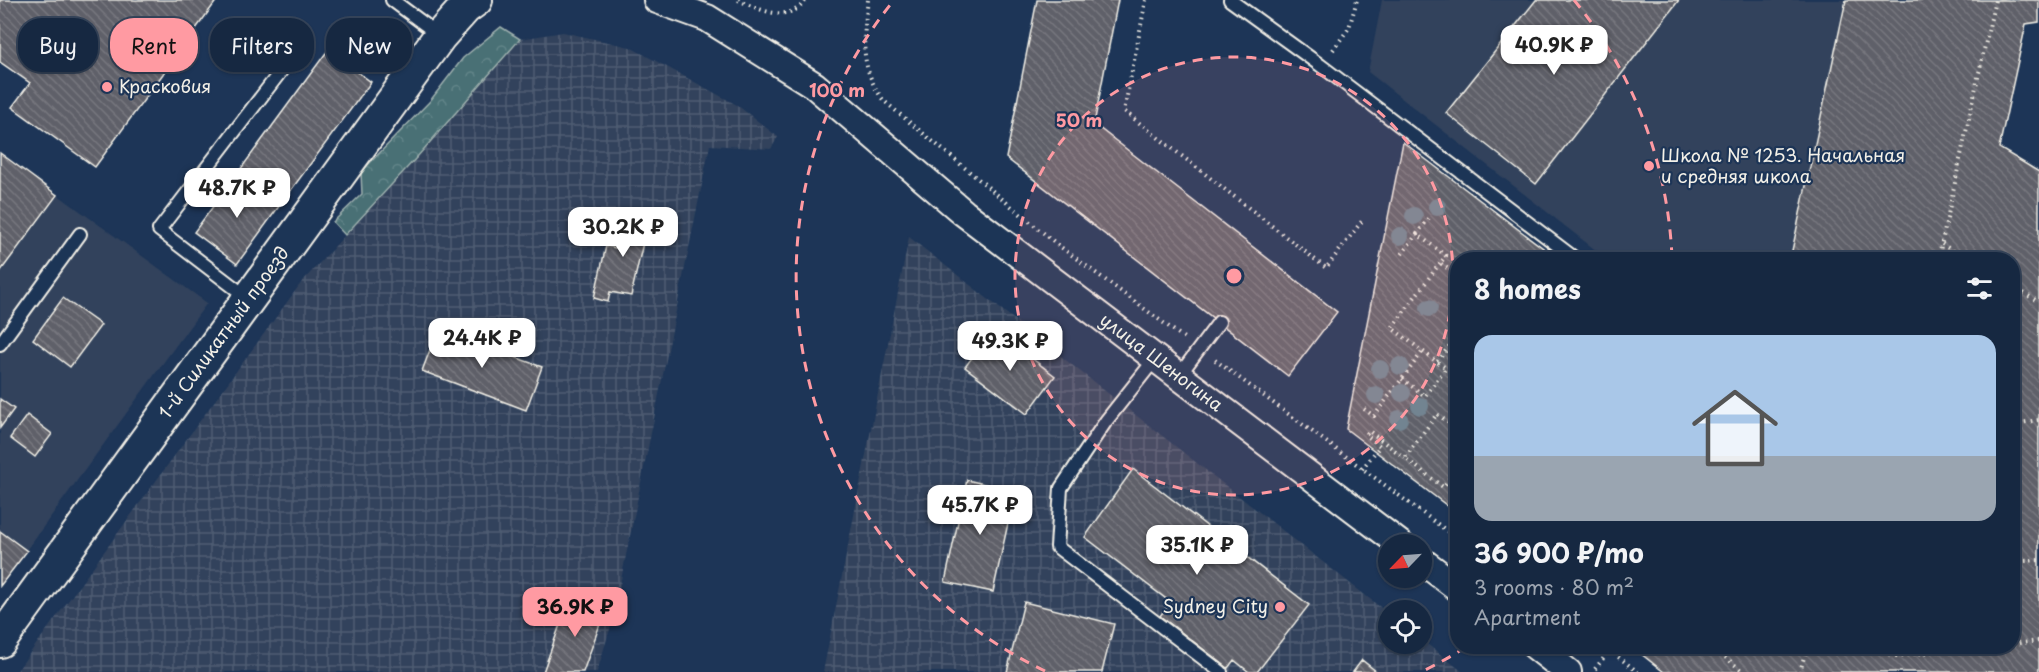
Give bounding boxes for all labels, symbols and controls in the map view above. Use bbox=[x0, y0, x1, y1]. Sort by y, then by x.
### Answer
chip: Buy bbox=[18, 18, 98, 72]
chip: Rent bbox=[110, 18, 198, 72]
chip: Filters bbox=[210, 18, 314, 72]
chip: New bbox=[326, 18, 412, 72]
pin: 40.9K ₽ bbox=[1499, 25, 1609, 76]
text: 40.9K ₽ bbox=[1515, 29, 1593, 59]
place label: Красковия bbox=[119, 72, 211, 99]
text: 100 m bbox=[809, 76, 865, 103]
marker: Красковия bbox=[100, 80, 114, 94]
text: 50 m bbox=[1056, 106, 1102, 133]
place label: Школа № 1253. Начальная и средняя школа bbox=[1661, 141, 1905, 189]
marker: Школа № 1253. Начальная и средняя школа bbox=[1642, 159, 1656, 173]
pin: 48.7K ₽ bbox=[182, 168, 292, 219]
text: 48.7K ₽ bbox=[198, 172, 276, 202]
pin: 30.2K ₽ bbox=[568, 207, 678, 258]
text: 30.2K ₽ bbox=[582, 211, 664, 241]
street label: 1-й Силикатный проезд bbox=[151, 240, 295, 424]
centre of rings bbox=[1224, 266, 1244, 286]
text: 8 homes bbox=[1474, 269, 1581, 308]
icon: filters bbox=[1963, 272, 1996, 305]
street label: улица Шеногина bbox=[1095, 306, 1230, 418]
pin: 24.4K ₽ bbox=[427, 318, 537, 369]
pin: 49.3K ₽ bbox=[955, 321, 1065, 372]
text: 24.4K ₽ bbox=[442, 322, 522, 352]
text: 49.3K ₽ bbox=[972, 325, 1049, 355]
icon: home bbox=[1681, 374, 1789, 482]
pin: 45.7K ₽ bbox=[925, 485, 1035, 536]
text: 45.7K ₽ bbox=[941, 489, 1019, 519]
pin: 35.1K ₽ bbox=[1142, 525, 1252, 576]
text: 35.1K ₽ bbox=[1160, 529, 1234, 559]
text: 36 900 ₽/mo bbox=[1474, 533, 1644, 572]
north arrow bbox=[1378, 534, 1432, 588]
map controls bbox=[1378, 534, 1432, 654]
text: 3 rooms · 80 m² bbox=[1474, 572, 1634, 602]
pin: 36.9K ₽ bbox=[520, 587, 630, 638]
text: 36.9K ₽ bbox=[537, 591, 613, 621]
place label: Sydney City bbox=[1163, 592, 1268, 619]
marker: Sydney City bbox=[1273, 600, 1287, 614]
button: locate bbox=[1378, 600, 1432, 654]
text: Apartment bbox=[1474, 602, 1581, 632]

